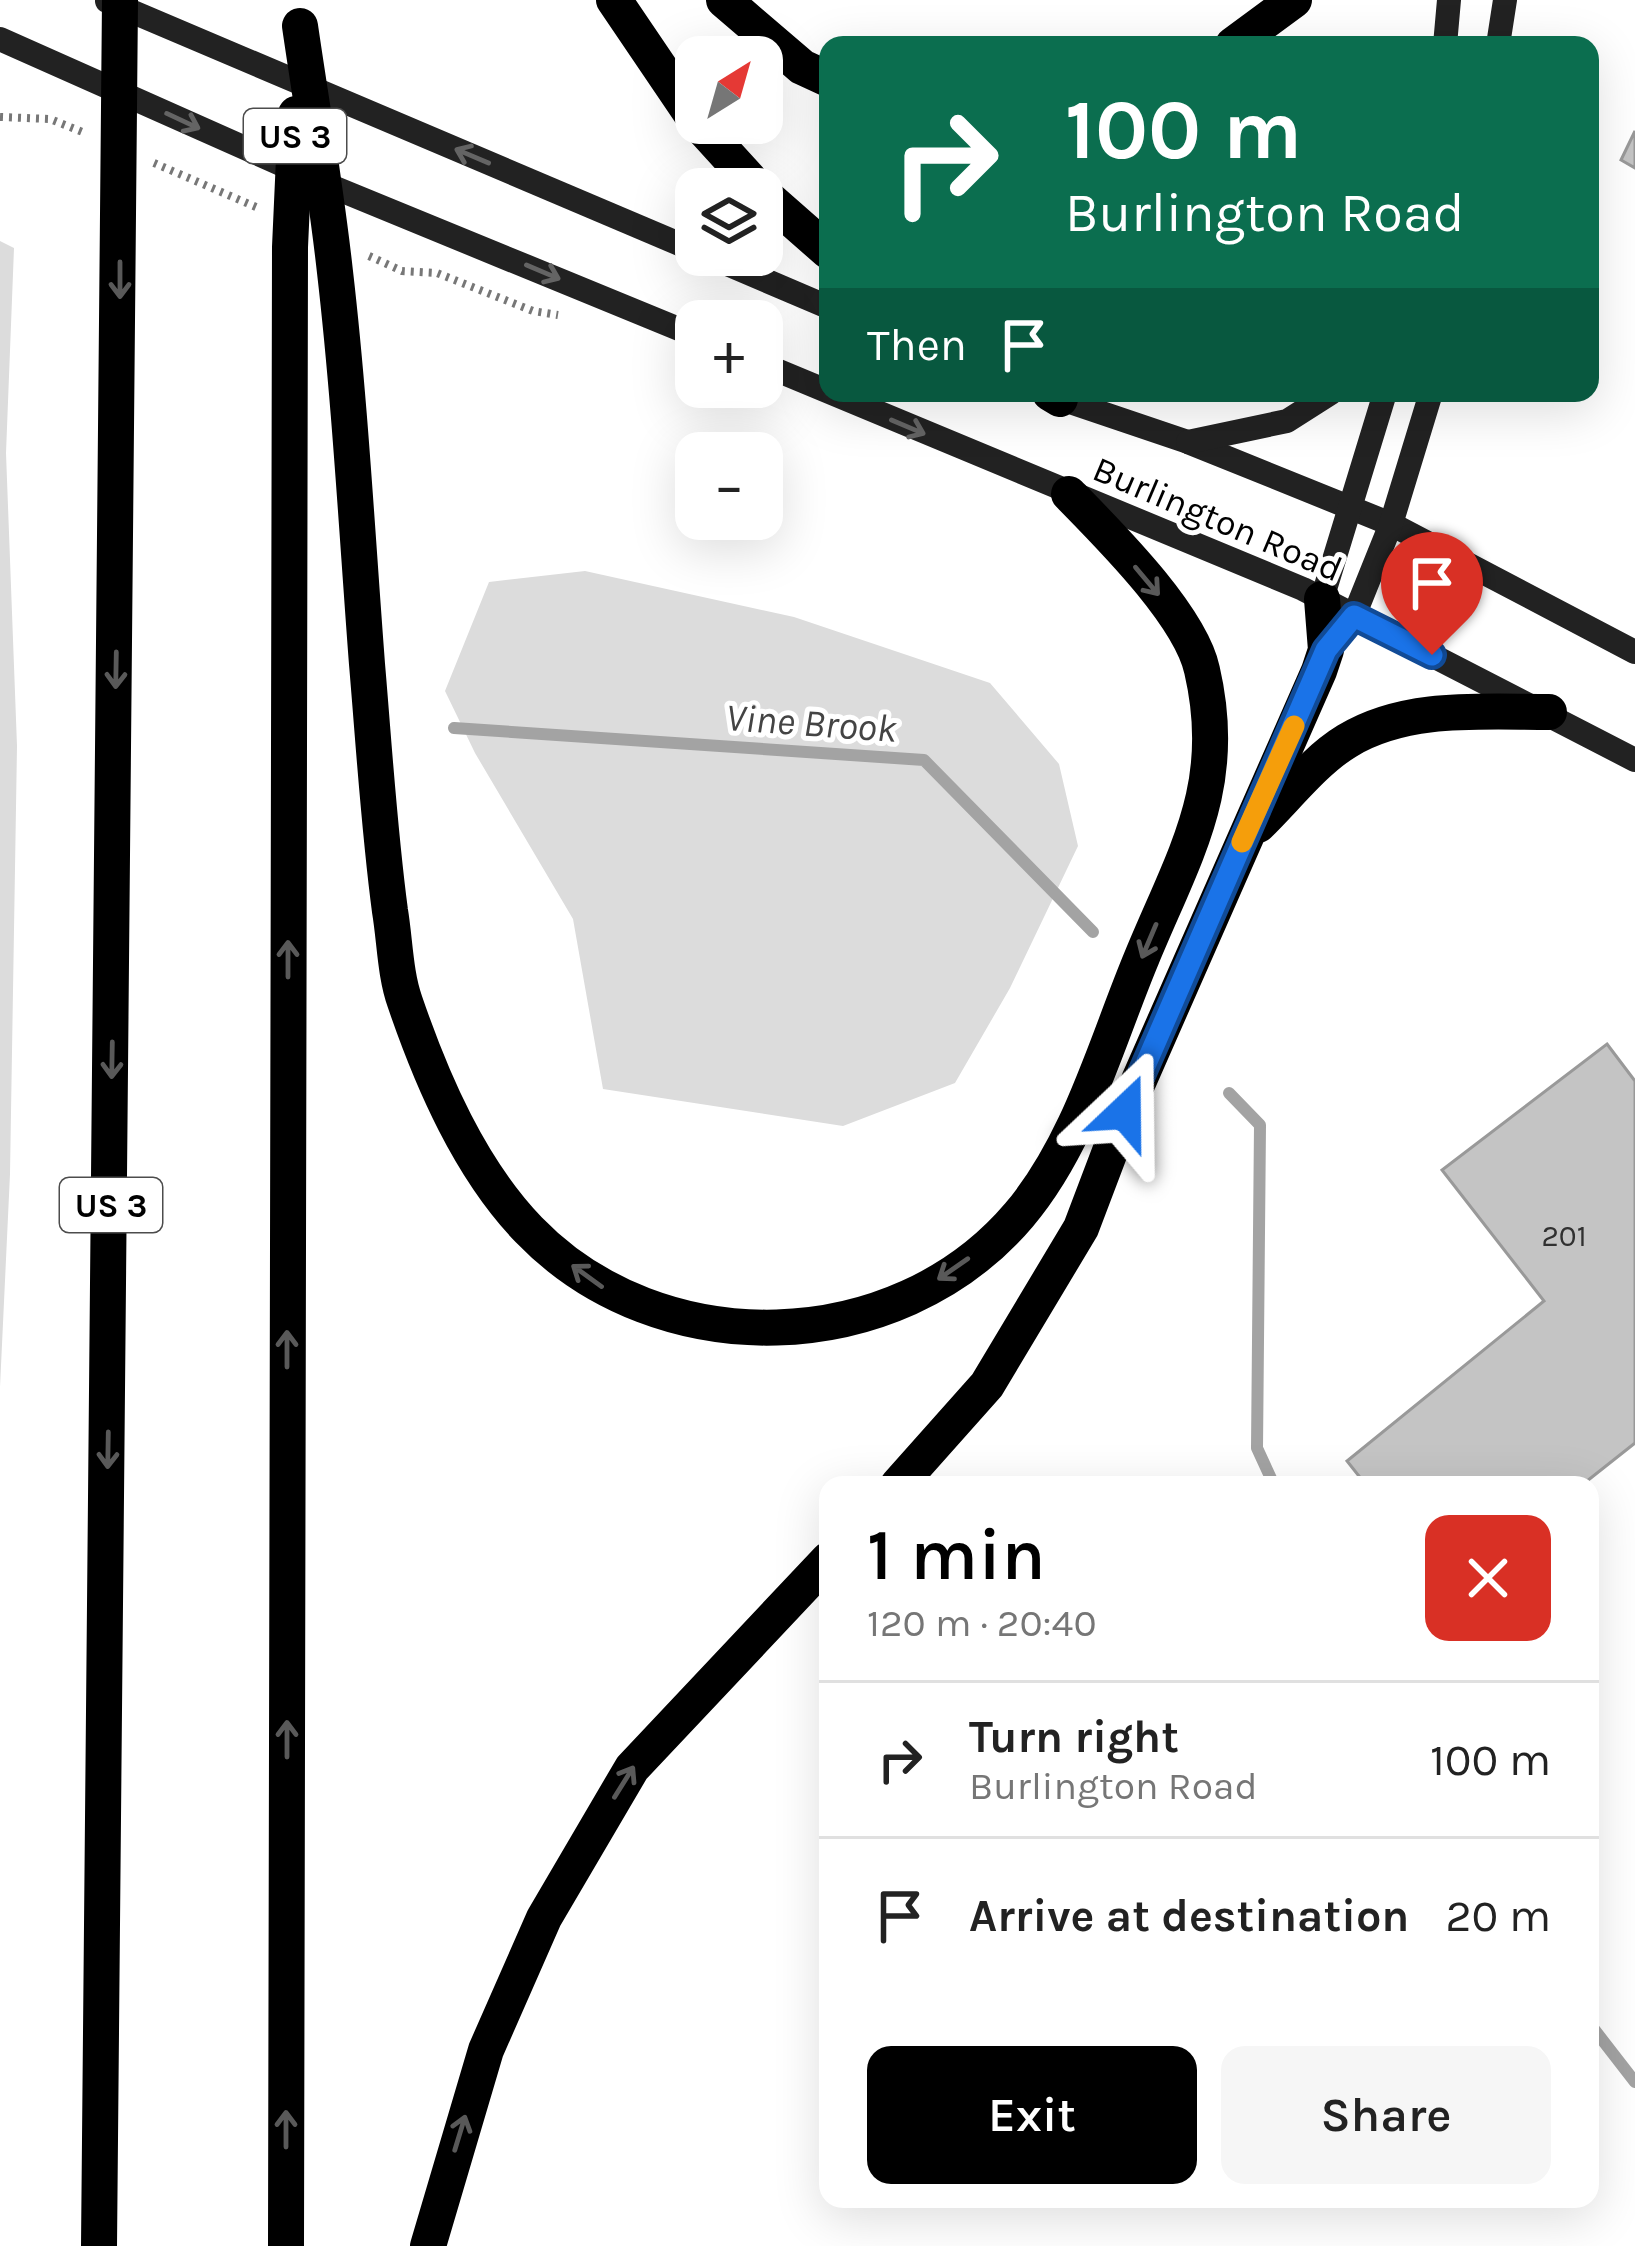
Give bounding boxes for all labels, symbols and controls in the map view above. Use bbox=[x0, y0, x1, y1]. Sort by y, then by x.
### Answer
north arrow bbox=[675, 36, 783, 144]
map controls bbox=[675, 36, 783, 540]
text: 100 m bbox=[1065, 81, 1302, 179]
icon: right bbox=[867, 84, 1023, 240]
road number: US 3 bbox=[244, 109, 346, 163]
one-way arrow bbox=[164, 111, 200, 133]
one-way arrow bbox=[455, 144, 492, 165]
button: layers bbox=[675, 168, 783, 276]
text: Burlington Road bbox=[1065, 181, 1465, 245]
one-way arrow bbox=[109, 260, 131, 299]
one-way arrow bbox=[524, 263, 561, 284]
button: + bbox=[675, 300, 783, 408]
icon: arrive bbox=[991, 312, 1057, 378]
text: Then bbox=[867, 319, 967, 371]
one-way arrow bbox=[889, 418, 925, 440]
button: − bbox=[675, 432, 783, 540]
street label: Burlington Road bbox=[1087, 448, 1348, 590]
pin bbox=[1381, 532, 1483, 655]
icon: arrive bbox=[1399, 550, 1465, 616]
one-way arrow bbox=[1133, 565, 1161, 596]
one-way arrow bbox=[105, 650, 128, 689]
water label: Vine Brook bbox=[724, 694, 899, 752]
one-way arrow bbox=[1136, 923, 1158, 959]
one-way arrow bbox=[277, 940, 299, 979]
one-way arrow bbox=[101, 1040, 123, 1079]
position arrow bbox=[1062, 1049, 1188, 1175]
road number: US 3 bbox=[60, 1178, 162, 1232]
house number: 201 bbox=[1541, 1218, 1587, 1254]
one-way arrow bbox=[937, 1256, 970, 1281]
one-way arrow bbox=[572, 1264, 604, 1289]
one-way arrow bbox=[276, 1330, 298, 1369]
one-way arrow bbox=[97, 1430, 119, 1469]
text: 1 min bbox=[867, 1513, 1046, 1597]
button: close bbox=[1425, 1515, 1551, 1641]
text: 120 m · 20:40 bbox=[867, 1600, 1097, 1646]
text: Turn right bbox=[969, 1711, 1179, 1763]
one-way arrow bbox=[276, 1720, 298, 1759]
icon: right bbox=[867, 1727, 933, 1793]
text: 100 m bbox=[1430, 1734, 1551, 1786]
text: Burlington Road bbox=[969, 1763, 1258, 1809]
one-way arrow bbox=[612, 1765, 637, 1799]
icon: arrive bbox=[867, 1883, 933, 1949]
text: Arrive at destination bbox=[969, 1890, 1409, 1942]
text: 20 m bbox=[1445, 1890, 1551, 1942]
button: Exit bbox=[867, 2046, 1197, 2184]
button: Share bbox=[1221, 2046, 1551, 2184]
one-way arrow bbox=[275, 2110, 297, 2149]
one-way arrow bbox=[450, 2115, 472, 2153]

